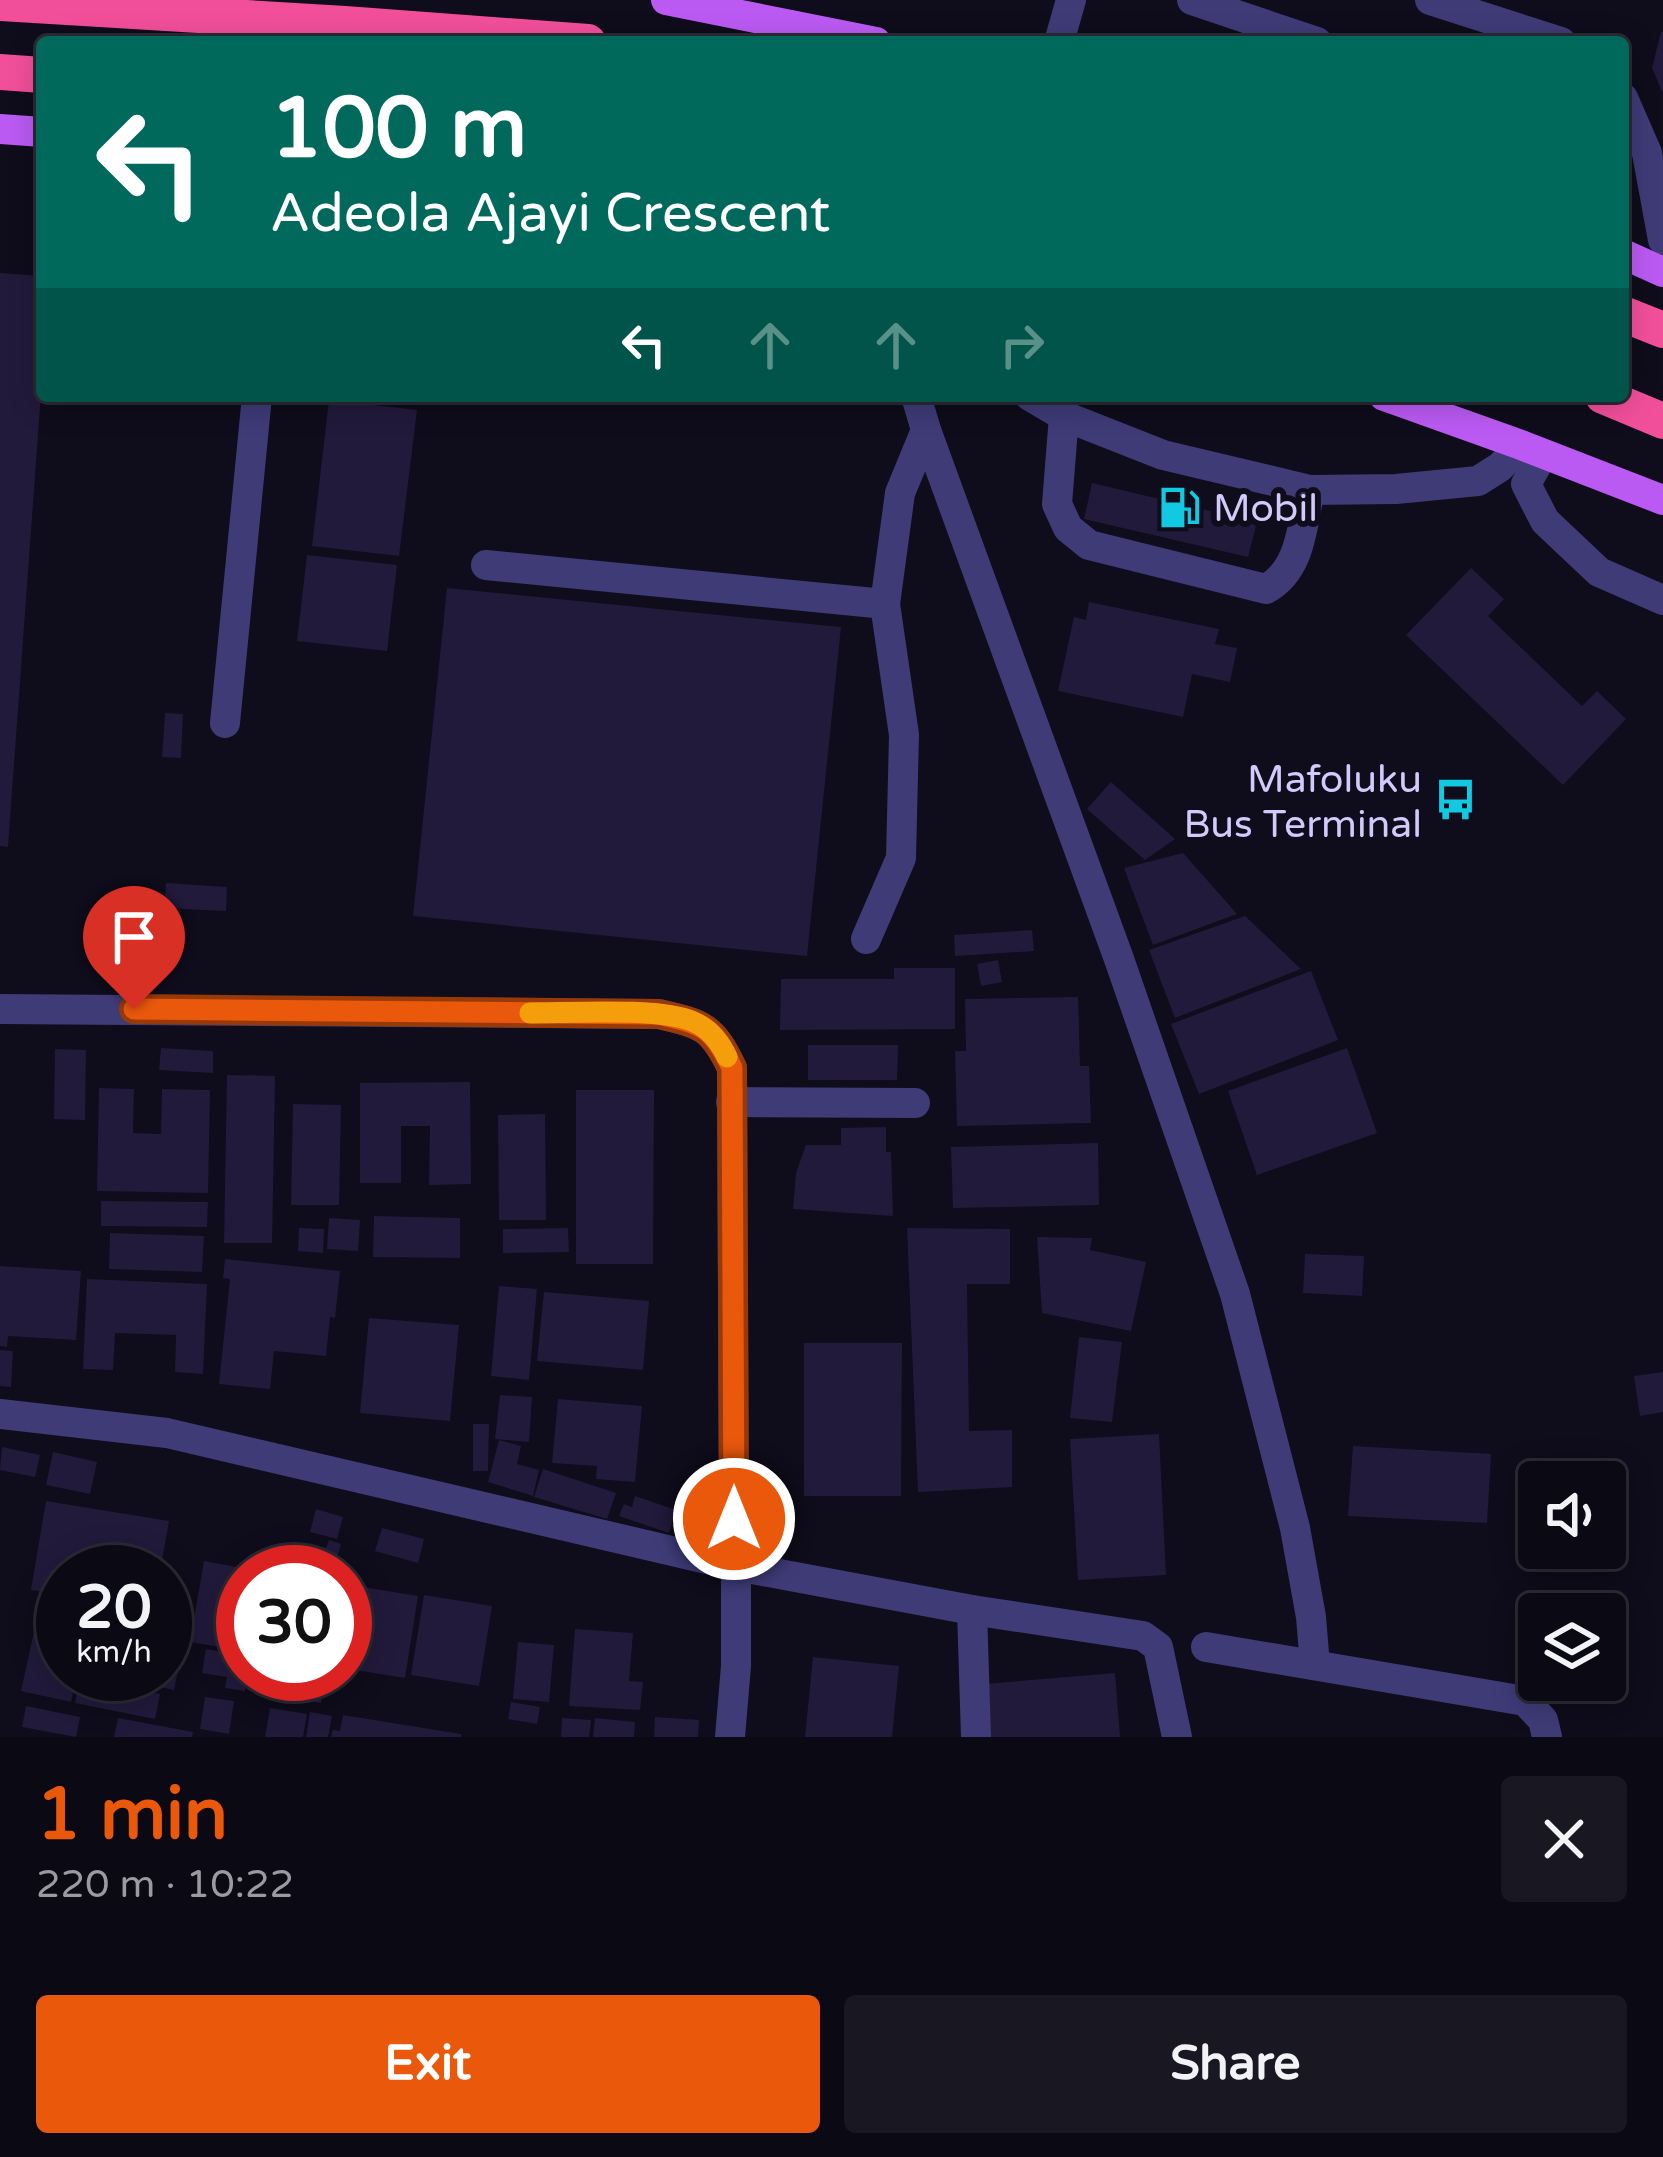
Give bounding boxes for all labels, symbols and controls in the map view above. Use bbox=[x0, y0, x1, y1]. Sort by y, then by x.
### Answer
text: 100 m bbox=[270, 79, 527, 180]
icon: left bbox=[72, 84, 228, 240]
text: Adeola Ajayi Crescent bbox=[270, 181, 830, 246]
icon: left bbox=[611, 312, 677, 378]
icon: ahead bbox=[737, 312, 803, 378]
icon: ahead bbox=[863, 312, 929, 378]
icon: right bbox=[989, 312, 1055, 378]
fuel station icon: Mobil bbox=[1156, 484, 1202, 530]
place label: Mobil bbox=[1213, 485, 1318, 532]
place label: Mafoluku Bus Terminal bbox=[1183, 756, 1422, 848]
bus stop icon: Mafoluku Bus Terminal bbox=[1433, 777, 1479, 823]
pin bbox=[83, 886, 185, 1009]
icon: arrive bbox=[101, 904, 167, 970]
position arrow bbox=[671, 1456, 797, 1582]
map controls bbox=[1518, 1461, 1626, 1701]
button: sound bbox=[1518, 1461, 1626, 1569]
speed limit sign: 30 bbox=[216, 1545, 372, 1701]
text: 20 bbox=[76, 1572, 152, 1644]
button: layers bbox=[1518, 1593, 1626, 1701]
text: km/h bbox=[76, 1634, 152, 1671]
text: 1 min bbox=[36, 1772, 228, 1859]
button: close bbox=[1501, 1776, 1627, 1902]
text: 220 m · 10:22 bbox=[36, 1861, 294, 1908]
button: Exit bbox=[36, 1995, 820, 2133]
button: Share bbox=[844, 1995, 1627, 2133]

